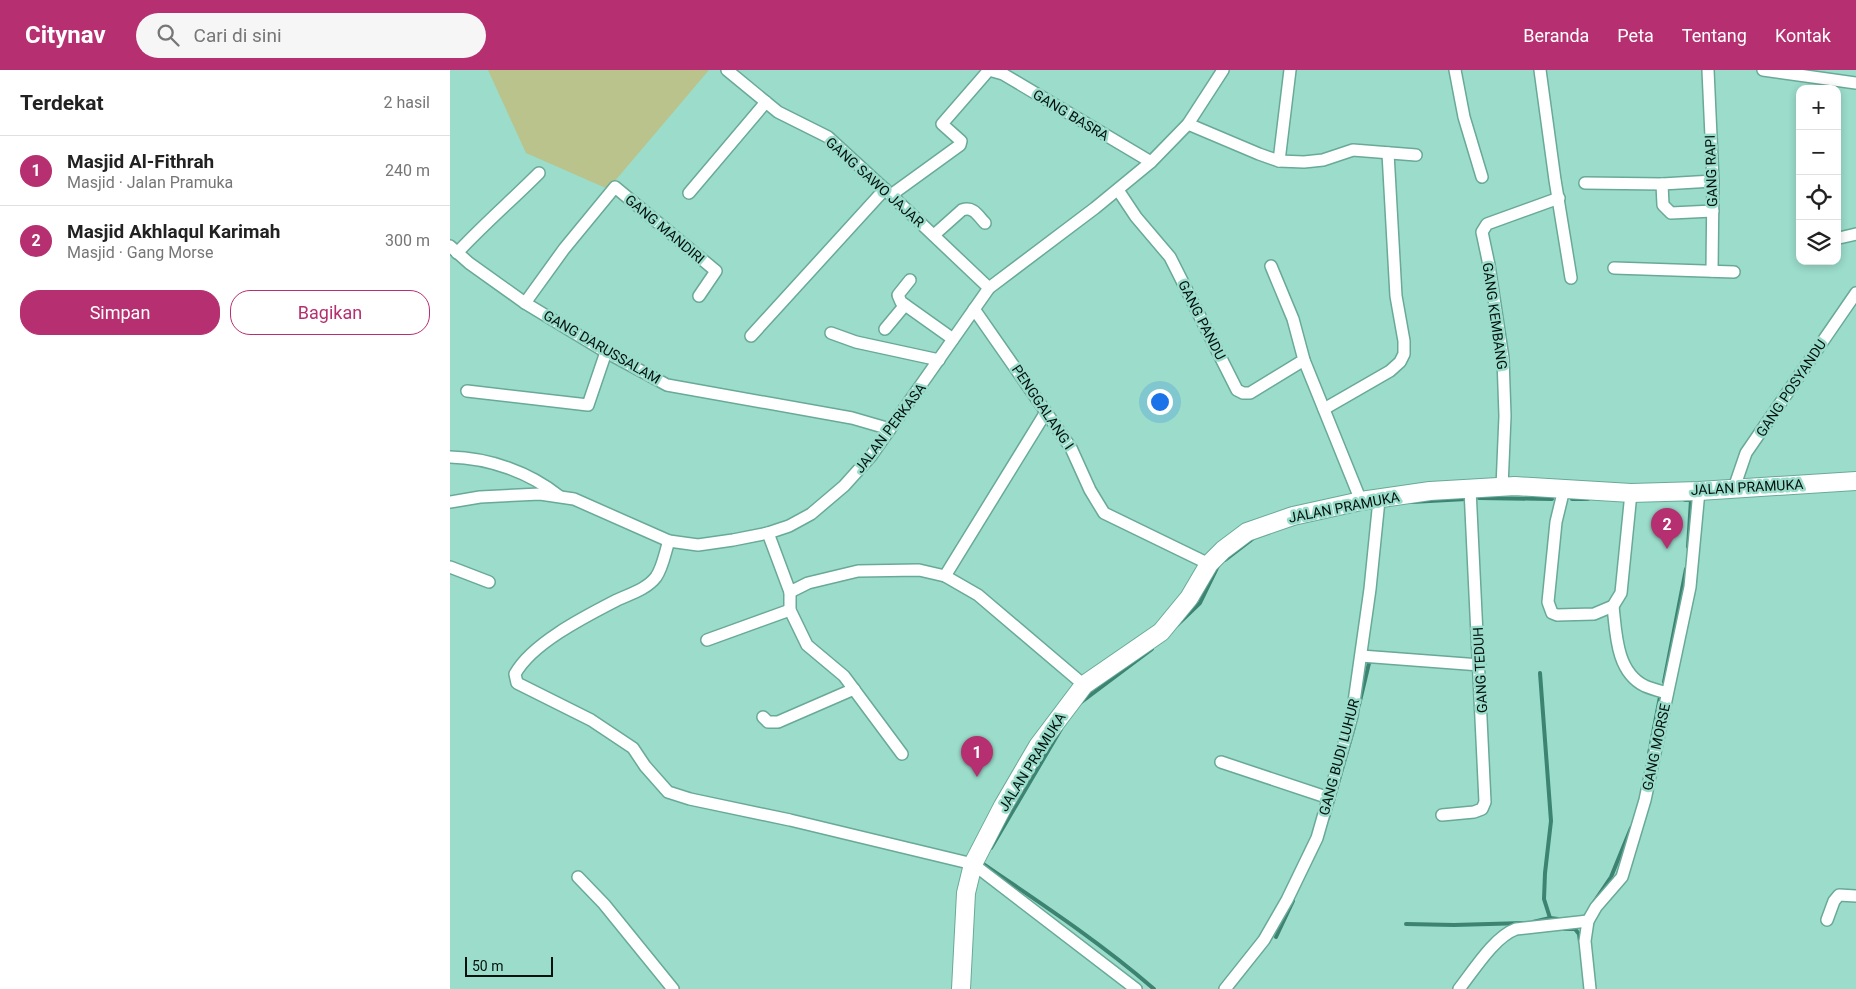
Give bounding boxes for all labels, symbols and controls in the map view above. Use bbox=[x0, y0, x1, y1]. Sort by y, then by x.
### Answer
search box bbox=[136, 13, 486, 58]
text: Citynav bbox=[25, 21, 106, 49]
icon: search bbox=[154, 21, 182, 49]
text: Cari di sini bbox=[194, 24, 282, 47]
text: Beranda bbox=[1523, 25, 1589, 46]
text: Peta bbox=[1617, 25, 1654, 46]
text: Tentang bbox=[1682, 25, 1747, 46]
text: Kontak bbox=[1775, 25, 1831, 46]
map controls bbox=[1796, 85, 1841, 265]
button: + bbox=[1796, 85, 1841, 130]
street label: GANG BASRA bbox=[1030, 86, 1112, 144]
text: Terdekat bbox=[20, 91, 104, 115]
text: 2 hasil bbox=[383, 93, 430, 112]
button: − bbox=[1796, 130, 1841, 175]
street label: GANG SAWO JAJAR bbox=[823, 134, 928, 230]
street label: GANG RAPI bbox=[1702, 135, 1720, 207]
text: Masjid Al-Fithrah bbox=[67, 150, 214, 173]
text: 1 bbox=[31, 161, 41, 180]
text: 240 m bbox=[385, 161, 430, 180]
text: Masjid · Jalan Pramuka bbox=[67, 173, 233, 192]
button: locate bbox=[1796, 175, 1841, 220]
street label: GANG MANDIRI bbox=[622, 191, 708, 267]
text: Masjid Akhlaqul Karimah bbox=[67, 220, 280, 243]
button: layers bbox=[1796, 220, 1841, 265]
text: 2 bbox=[31, 231, 41, 250]
text: 300 m bbox=[385, 231, 430, 250]
text: Masjid · Gang Morse bbox=[67, 243, 213, 262]
street label: GANG KEMBANG bbox=[1480, 261, 1510, 371]
street label: GANG PANDU bbox=[1175, 278, 1229, 362]
button: Simpan bbox=[20, 290, 220, 335]
button: Bagikan bbox=[230, 290, 430, 335]
street label: GANG DARUSSALAM bbox=[541, 307, 663, 387]
street label: GANG POSYANDU bbox=[1753, 336, 1829, 440]
street label: PENGGALANG I bbox=[1009, 362, 1077, 452]
street label: JALAN PERKASA bbox=[851, 380, 929, 476]
your location bbox=[1147, 389, 1173, 415]
street label: JALAN PRAMUKA bbox=[1690, 476, 1804, 498]
street label: JALAN PRAMUKA bbox=[1287, 488, 1401, 526]
pin: 2 bbox=[1651, 508, 1683, 549]
street label: GANG TEDUH bbox=[1470, 627, 1490, 713]
street label: GANG BUDI LUHUR bbox=[1316, 697, 1362, 817]
street label: GANG MORSE bbox=[1639, 702, 1673, 792]
street label: JALAN PRAMUKA bbox=[995, 710, 1069, 814]
pin: 1 bbox=[961, 736, 993, 777]
scale bar bbox=[465, 954, 552, 977]
text: 50 m bbox=[472, 958, 504, 974]

